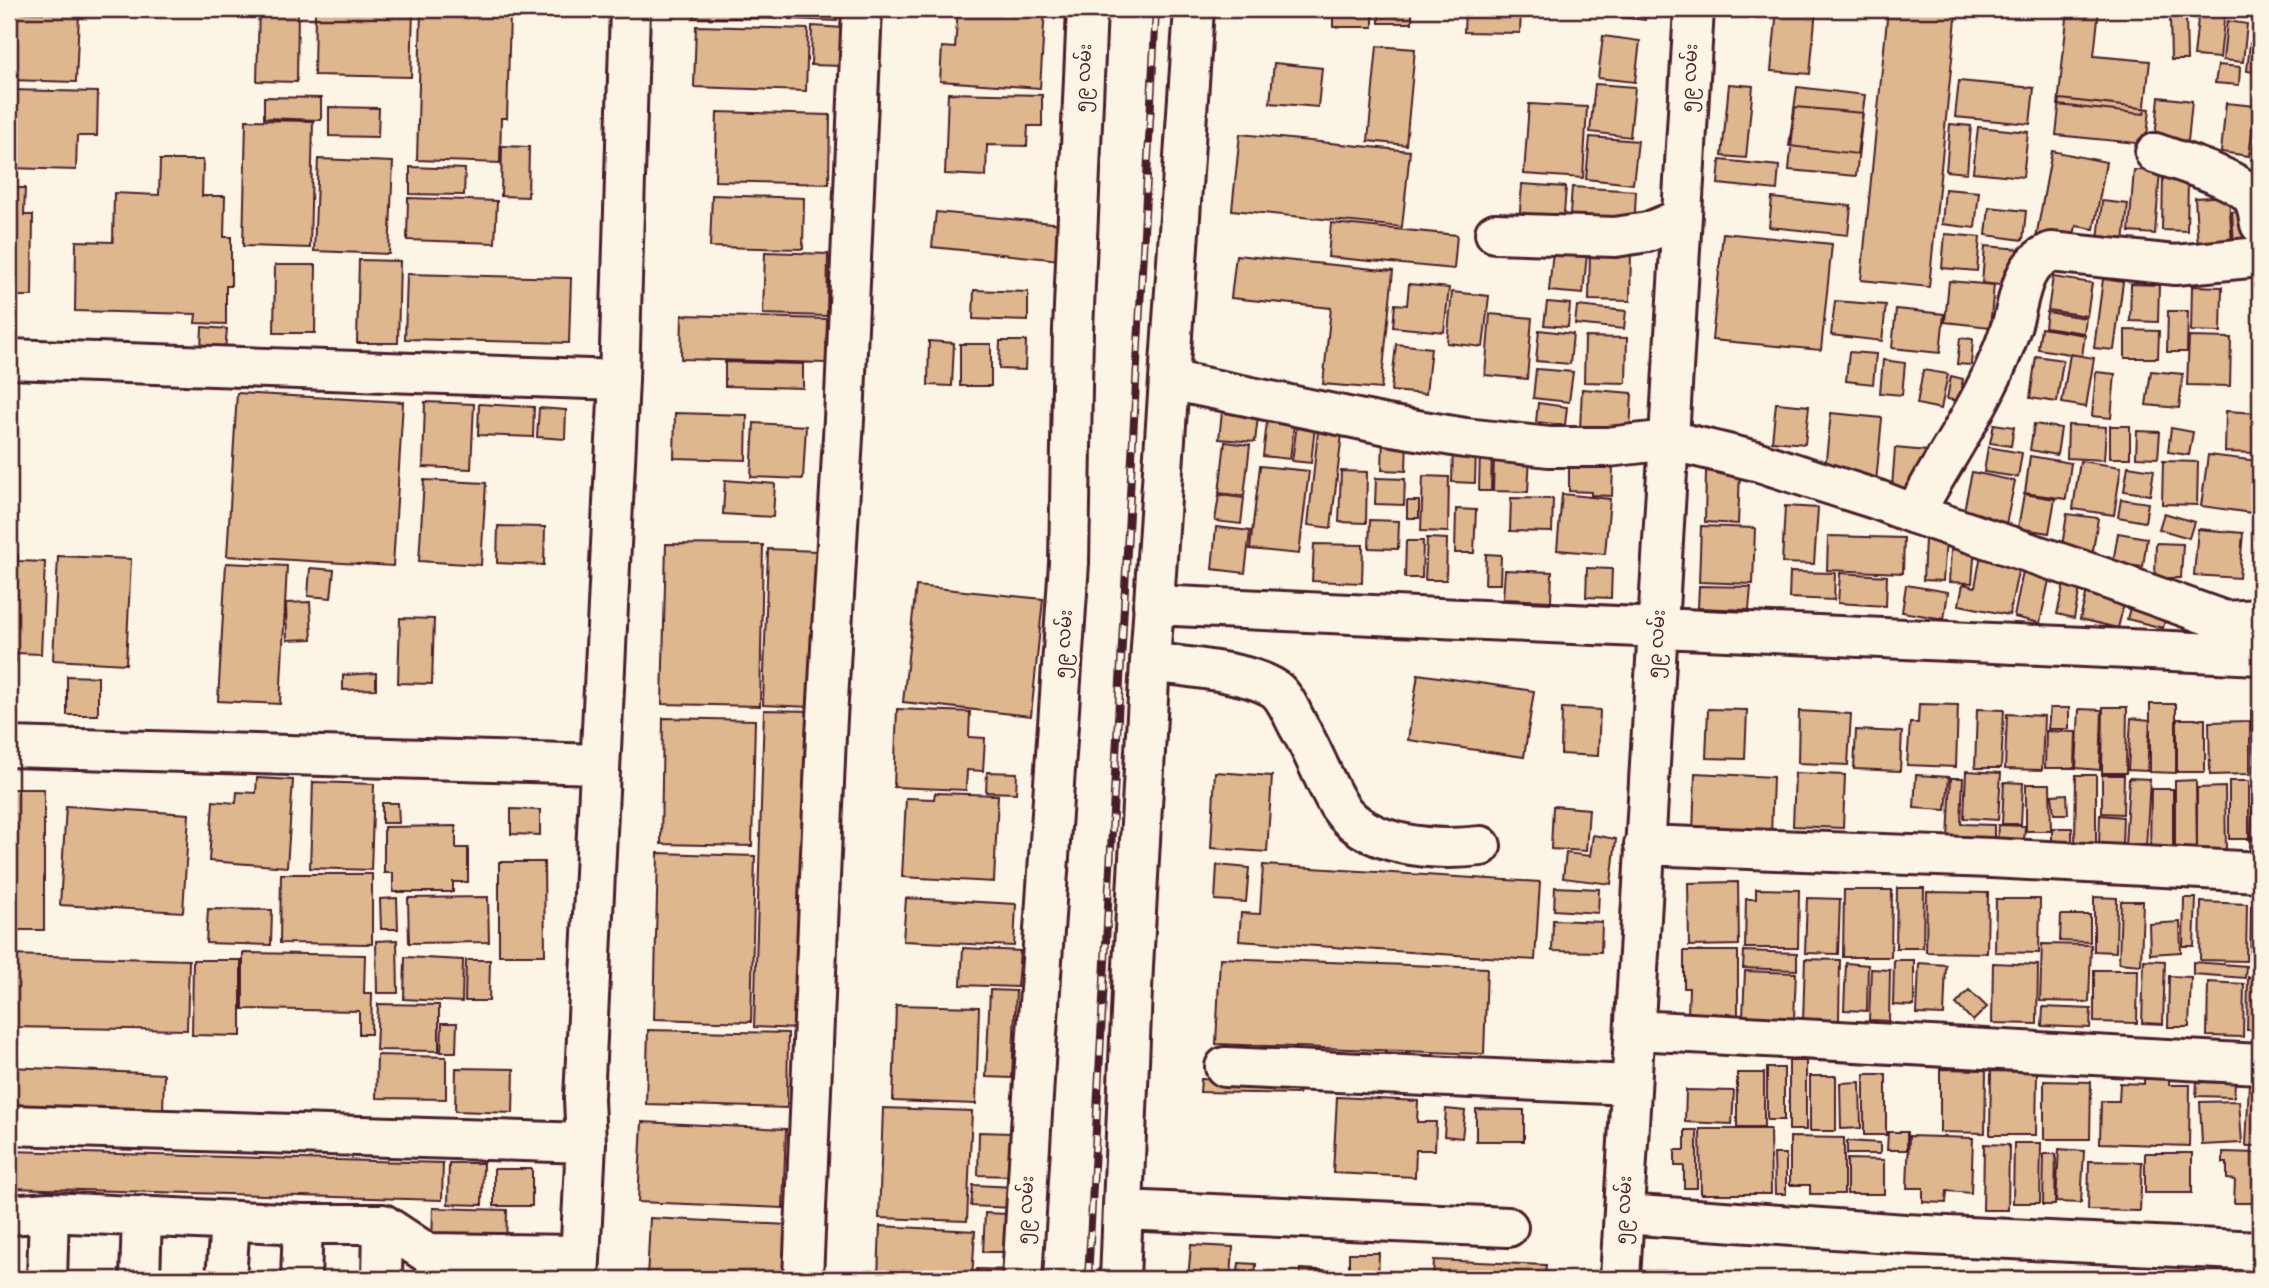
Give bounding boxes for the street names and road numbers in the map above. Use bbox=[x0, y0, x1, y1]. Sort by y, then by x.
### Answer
street label: ၅၉ လမ်း bbox=[1069, 43, 1100, 113]
street label: ၅၉ လမ်း bbox=[1675, 43, 1706, 113]
street label: ၅၉ လမ်း bbox=[1048, 609, 1081, 679]
street label: ၅၉ လမ်း bbox=[1641, 609, 1674, 679]
street label: ၅၉ လမ်း bbox=[1011, 1175, 1042, 1245]
street label: ၅၉ လမ်း bbox=[1609, 1175, 1640, 1245]

